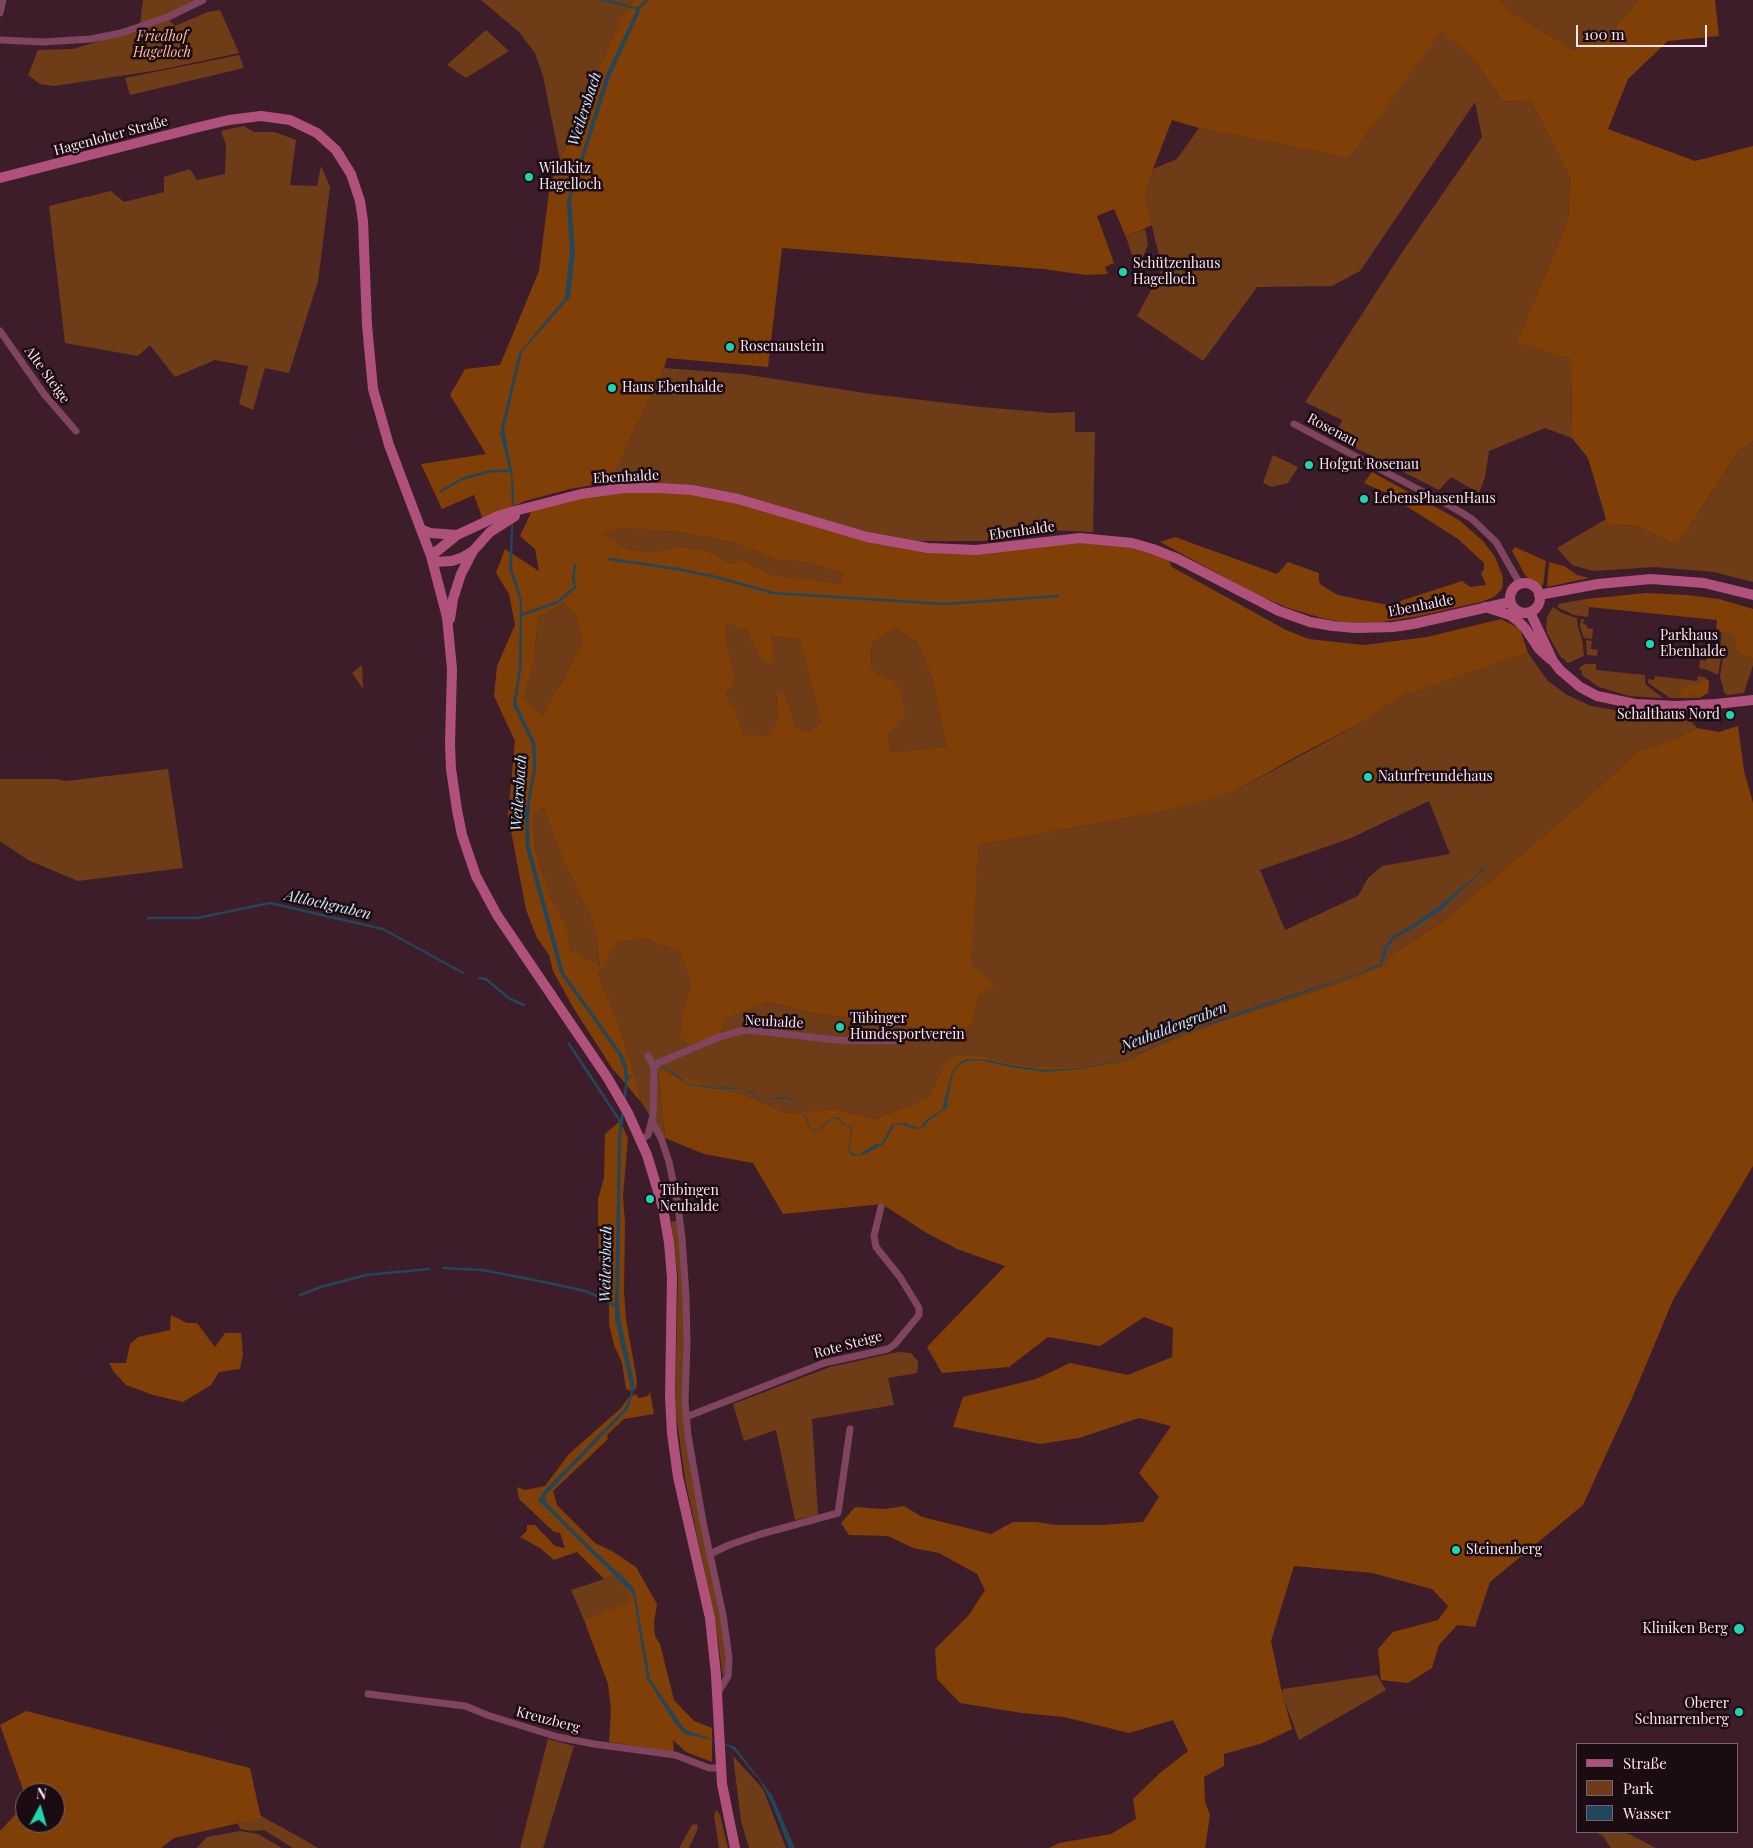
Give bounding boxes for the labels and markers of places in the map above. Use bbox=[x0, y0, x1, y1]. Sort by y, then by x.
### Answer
place label: Wildkitz Hagelloch bbox=[539, 161, 601, 193]
marker: Wildkitz Hagelloch bbox=[523, 171, 535, 183]
place label: Schützenhaus Hagelloch bbox=[1133, 256, 1220, 288]
marker: Schützenhaus Hagelloch bbox=[1117, 266, 1129, 278]
place label: Rosenaustein bbox=[740, 339, 824, 355]
marker: Rosenaustein bbox=[724, 341, 736, 353]
place label: Haus Ebenhalde bbox=[622, 380, 724, 396]
marker: Haus Ebenhalde bbox=[606, 382, 618, 394]
place label: Hofgut Rosenau bbox=[1319, 457, 1419, 473]
marker: Hofgut Rosenau bbox=[1303, 459, 1315, 471]
place label: LebensPhasenHaus bbox=[1374, 491, 1496, 507]
marker: LebensPhasenHaus bbox=[1358, 493, 1370, 505]
place label: Parkhaus Ebenhalde bbox=[1660, 628, 1726, 660]
marker: Parkhaus Ebenhalde bbox=[1644, 638, 1656, 650]
place label: Schalthaus Nord bbox=[1617, 707, 1720, 723]
marker: Schalthaus Nord bbox=[1724, 709, 1736, 721]
place label: Naturfreundehaus bbox=[1378, 769, 1493, 785]
marker: Naturfreundehaus bbox=[1362, 771, 1374, 783]
place label: Tübinger Hundesportverein bbox=[850, 1011, 965, 1044]
marker: Tübinger Hundesportverein bbox=[834, 1021, 846, 1033]
place label: Tübingen Neuhalde bbox=[660, 1183, 719, 1216]
marker: Tübingen Neuhalde bbox=[644, 1193, 656, 1205]
place label: Steinenberg bbox=[1466, 1542, 1542, 1558]
marker: Steinenberg bbox=[1450, 1544, 1462, 1556]
place label: Kliniken Berg bbox=[1643, 1621, 1728, 1637]
marker: Kliniken Berg bbox=[1732, 1622, 1746, 1636]
place label: Oberer Schnarrenberg bbox=[1635, 1696, 1729, 1728]
marker: Oberer Schnarrenberg bbox=[1733, 1706, 1745, 1718]

